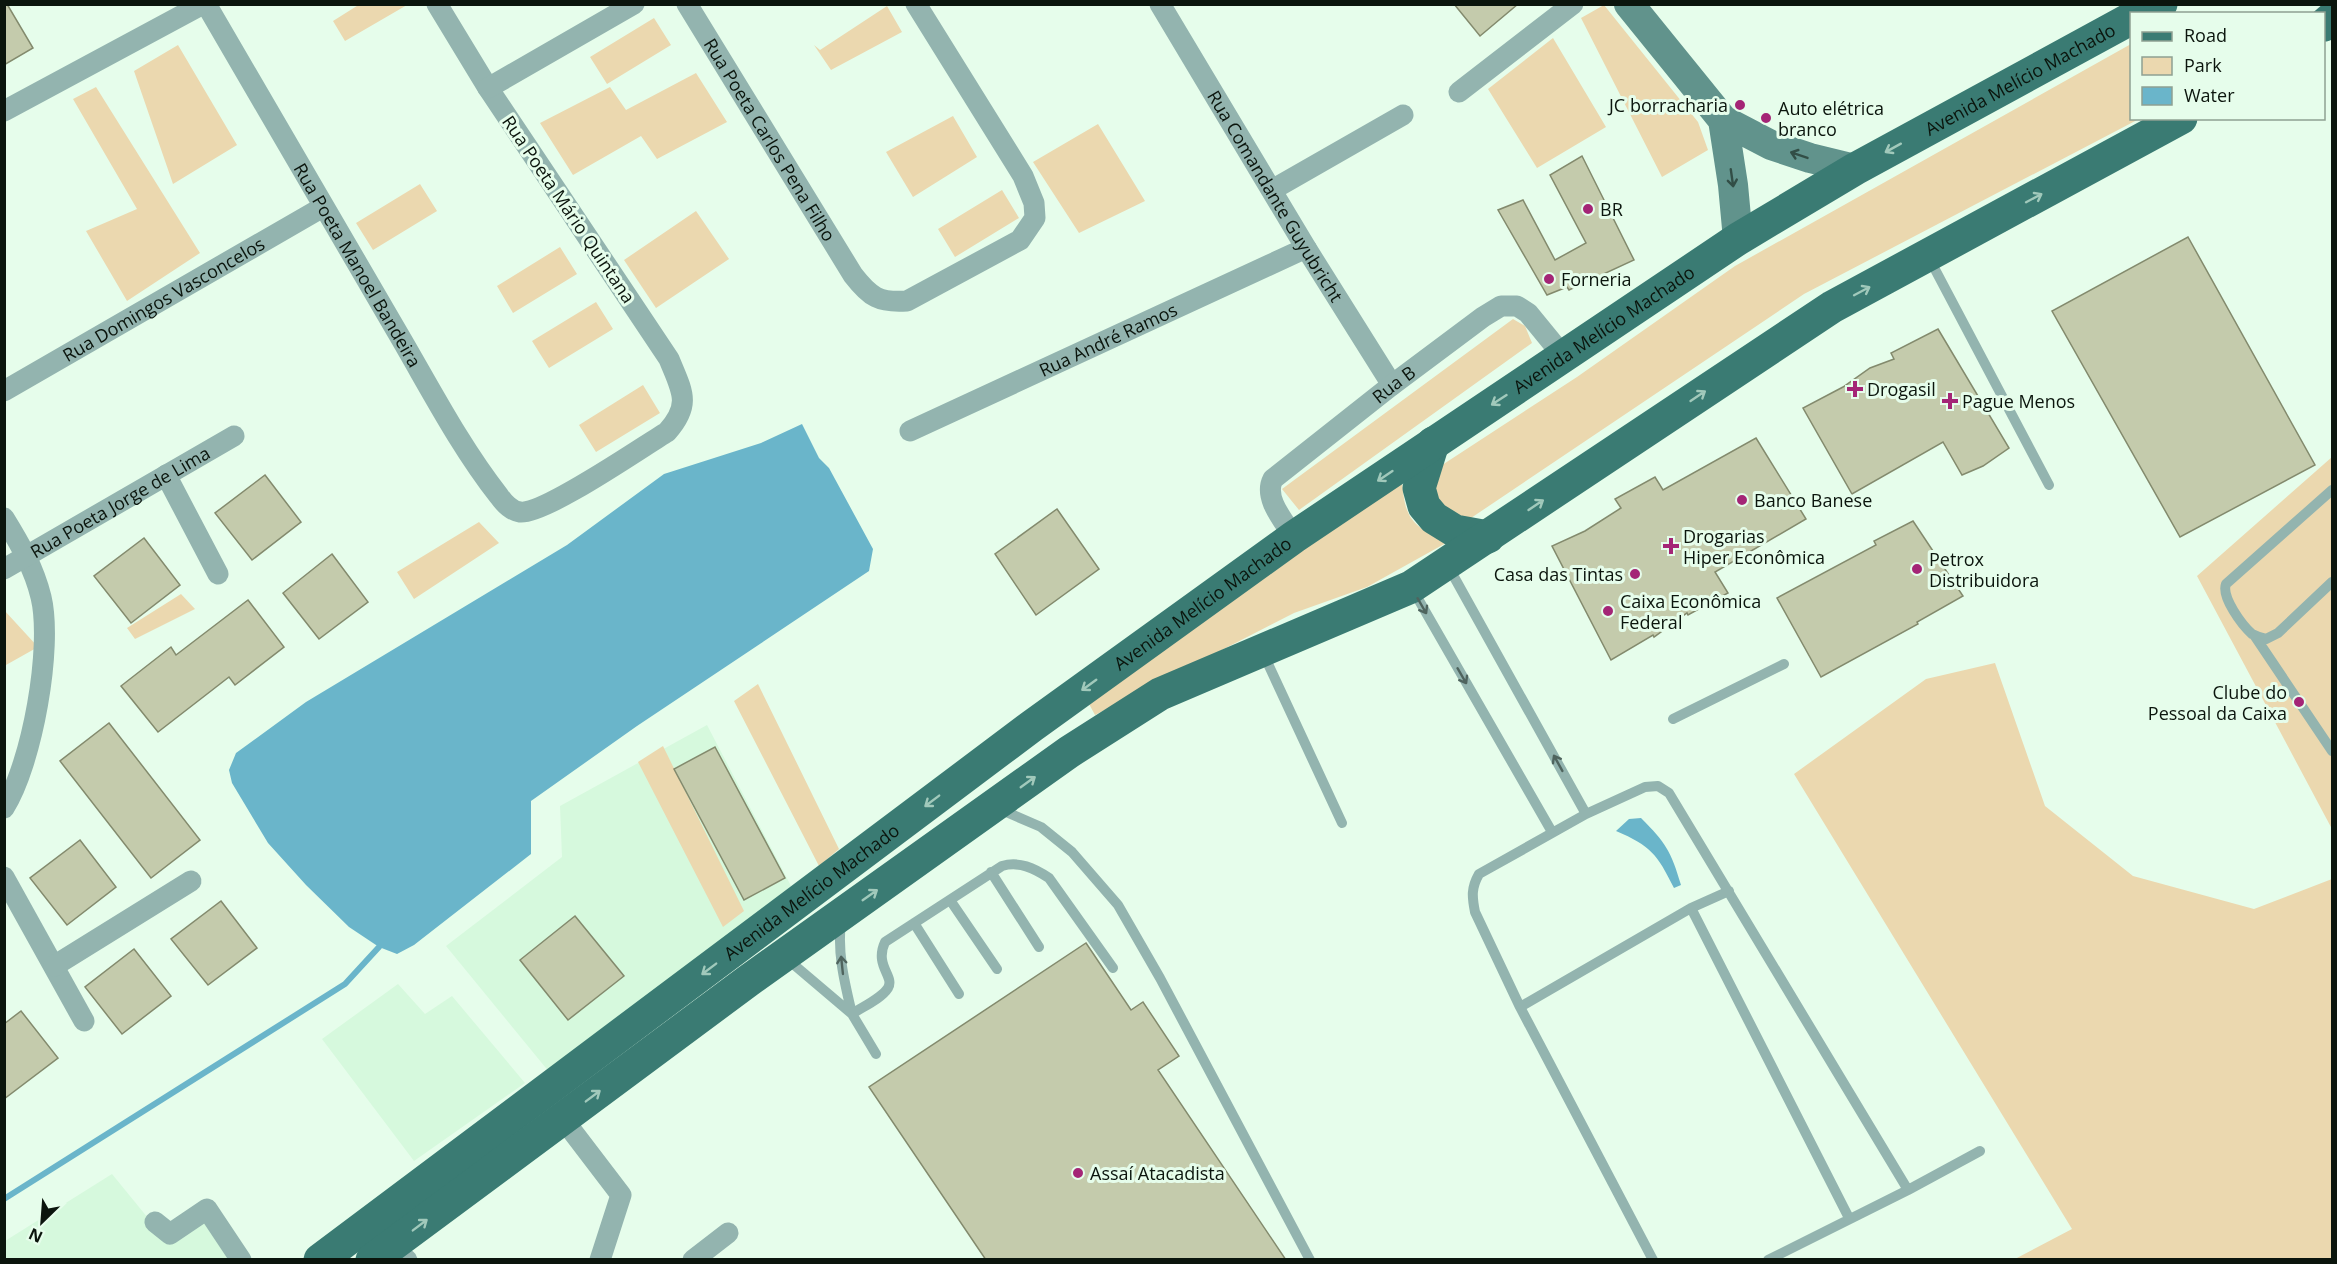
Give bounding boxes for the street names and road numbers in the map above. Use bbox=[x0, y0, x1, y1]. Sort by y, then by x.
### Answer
street label: Avenida Melício Machado bbox=[1920, 17, 2119, 141]
street label: Rua Poeta Carlos Pena Filho bbox=[699, 34, 841, 246]
street label: Rua Comandante Guyubricht bbox=[1202, 86, 1349, 306]
street label: Rua Poeta Mário Quintana bbox=[497, 111, 641, 307]
street label: Rua Poeta Manoel Bandeira bbox=[289, 159, 427, 372]
street label: Rua Domingos Vasconcelos bbox=[58, 231, 269, 367]
street label: Avenida Melício Machado bbox=[1508, 260, 1699, 399]
street label: Rua André Ramos bbox=[1035, 297, 1181, 382]
street label: Rua B bbox=[1367, 360, 1420, 408]
street label: Rua Poeta Jorge de Lima bbox=[26, 441, 214, 563]
street label: Avenida Melício Machado bbox=[1109, 531, 1296, 675]
street label: Avenida Melício Machado bbox=[719, 818, 904, 965]

